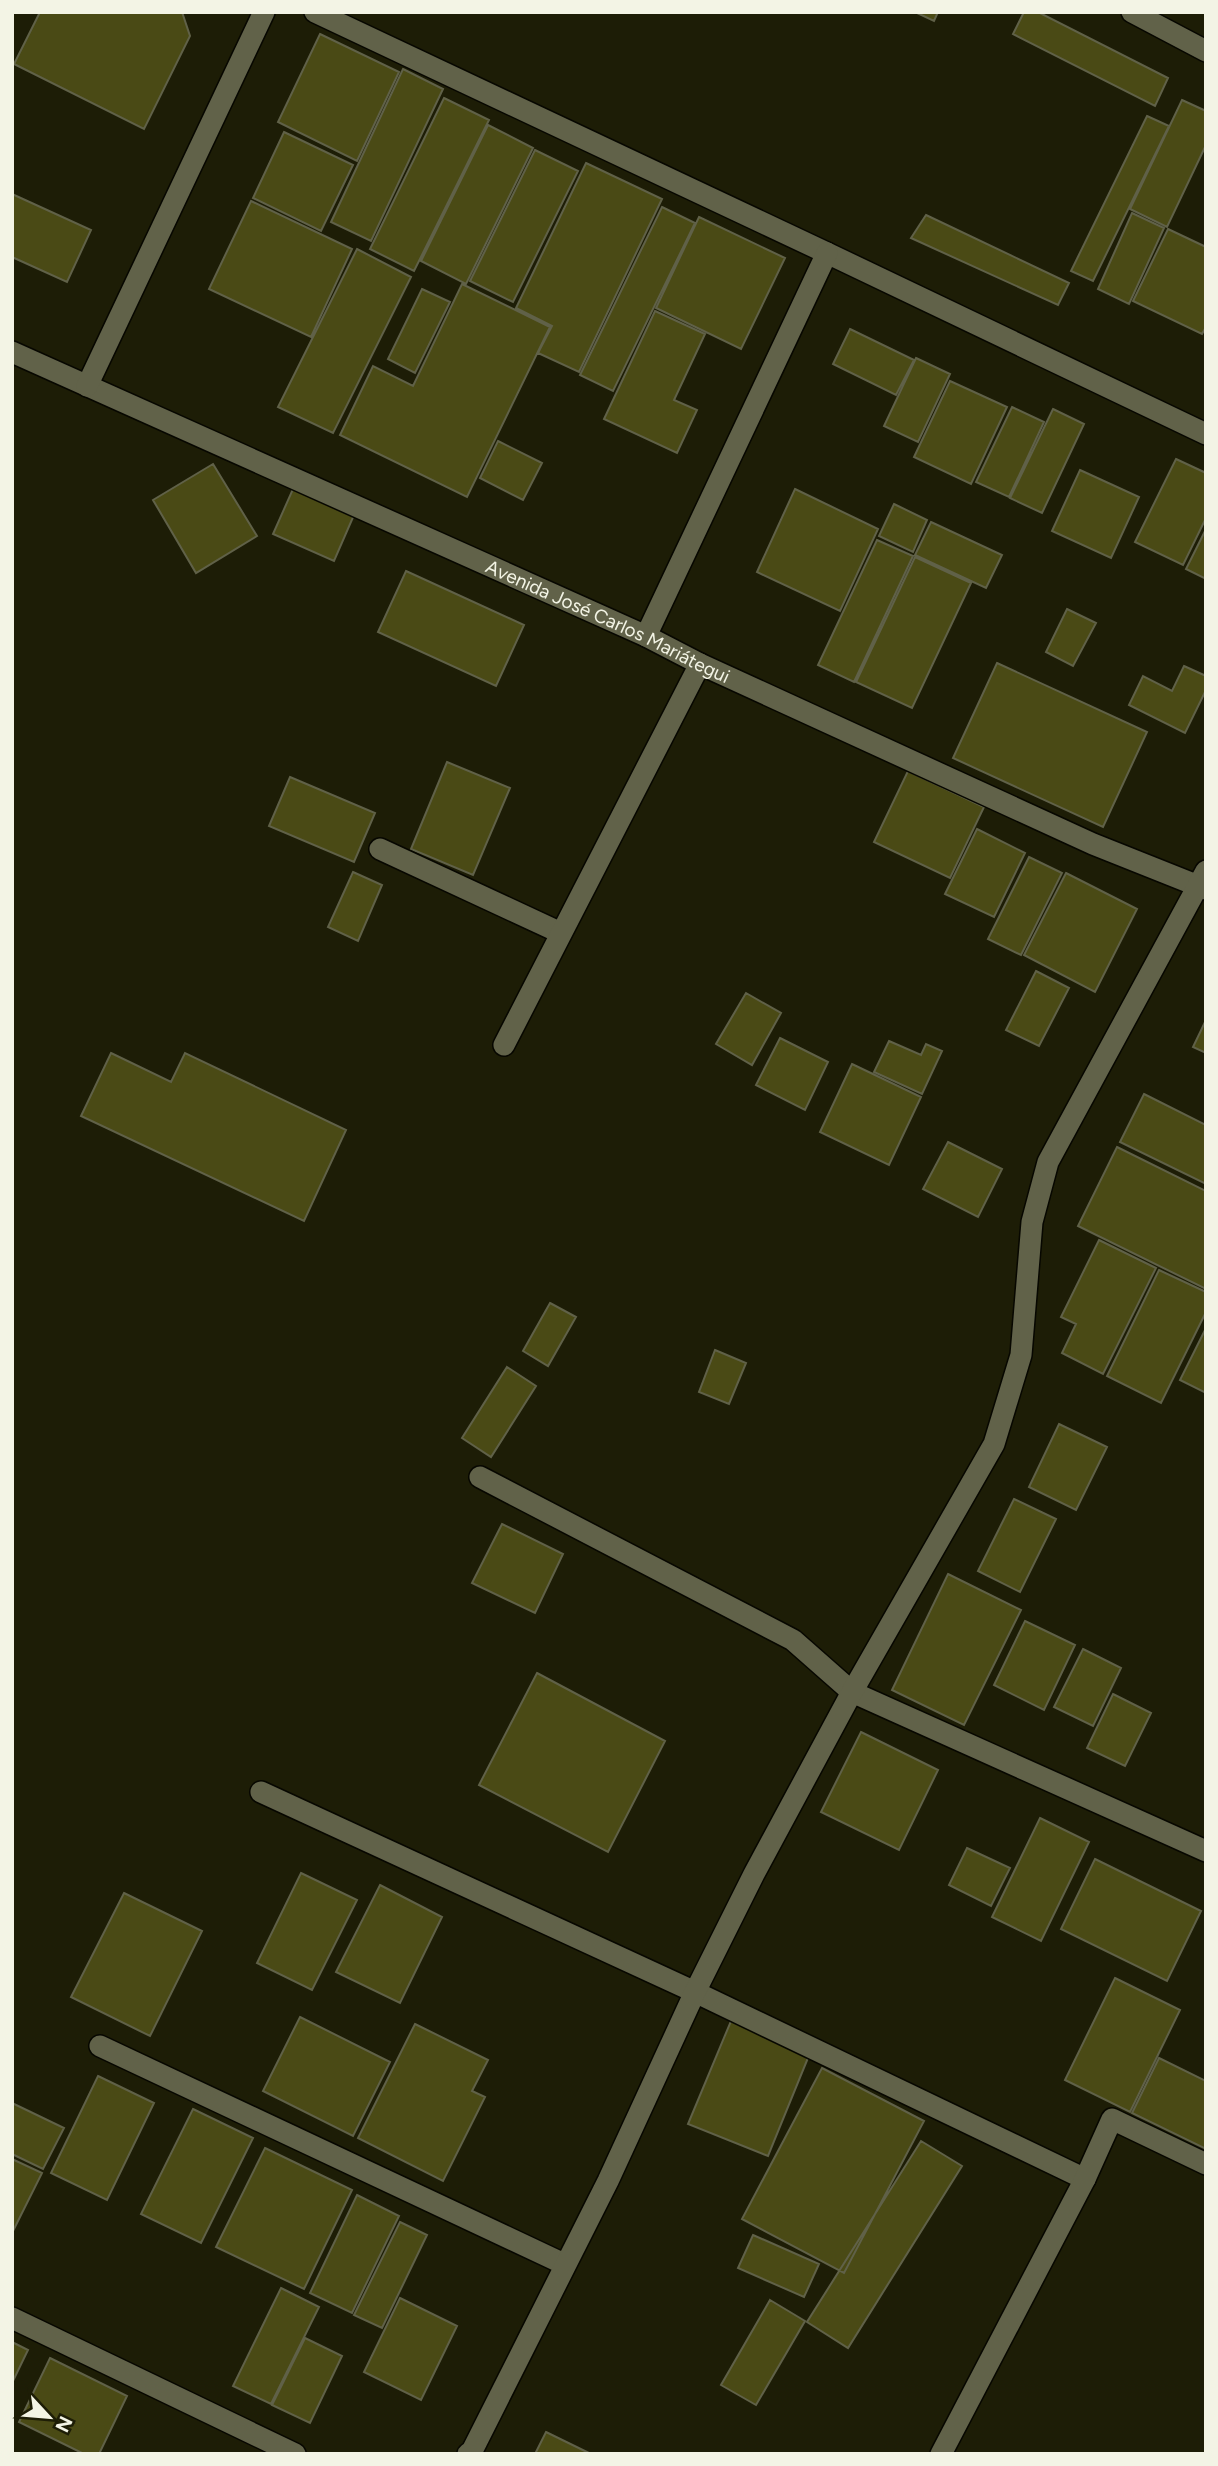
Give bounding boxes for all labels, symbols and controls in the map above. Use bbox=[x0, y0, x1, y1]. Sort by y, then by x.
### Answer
street label: Avenida José Carlos Mariátegui bbox=[482, 555, 734, 688]
north arrow bbox=[14, 2382, 84, 2452]
text: N bbox=[50, 2413, 77, 2436]

